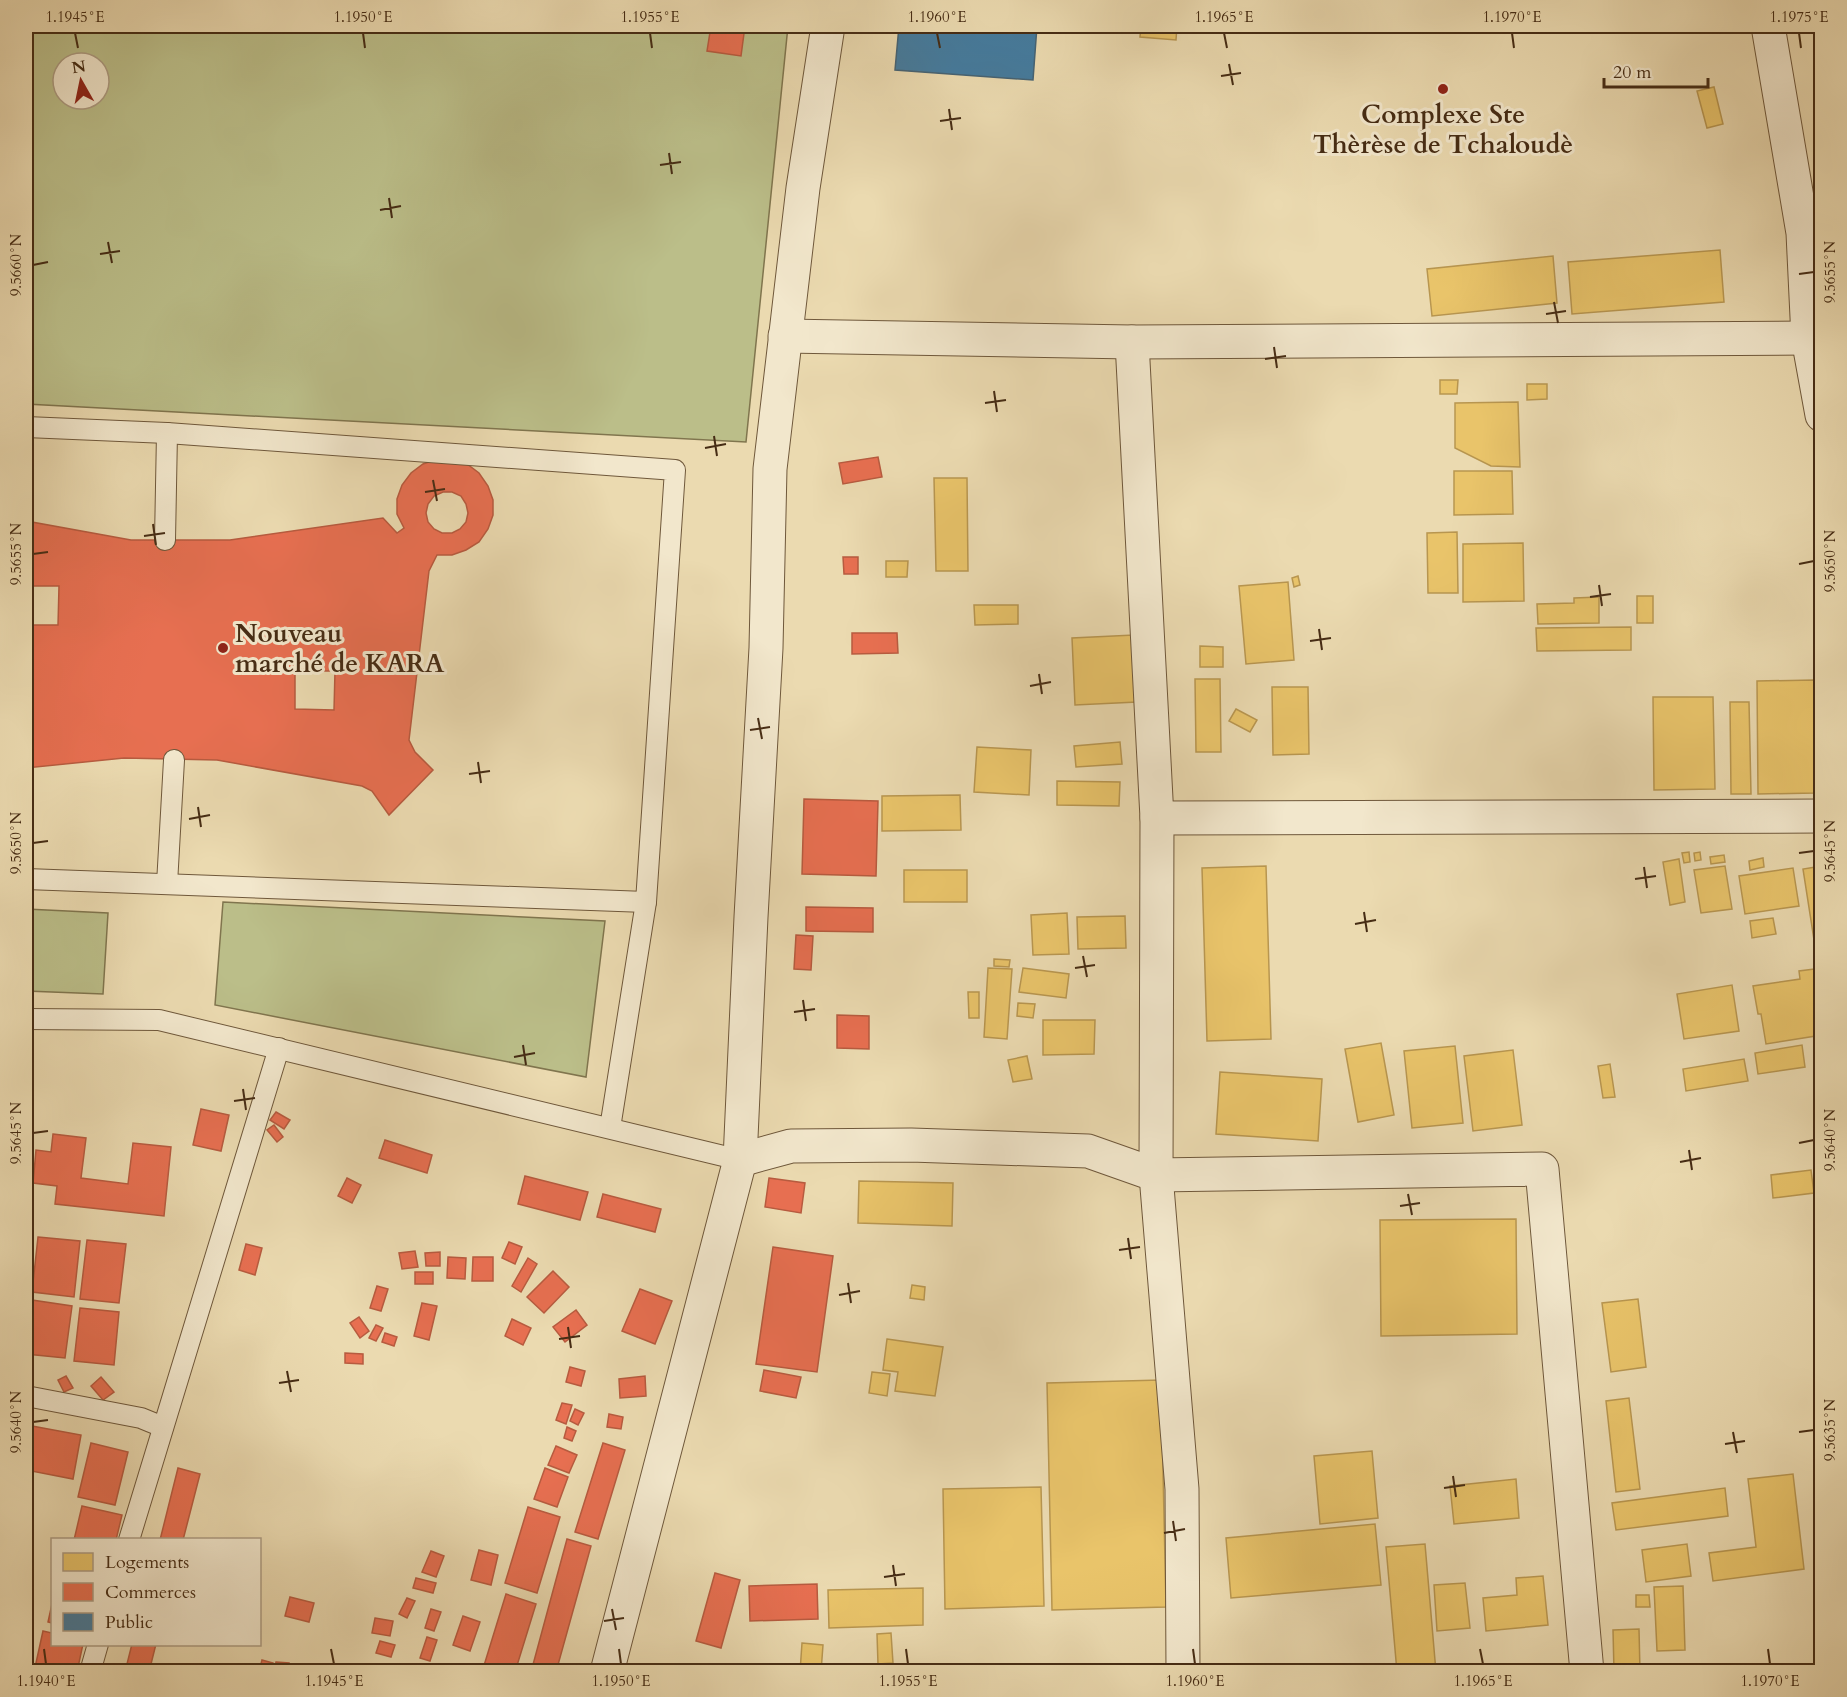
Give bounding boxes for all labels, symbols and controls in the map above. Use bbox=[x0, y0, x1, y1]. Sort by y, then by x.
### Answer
text: 1.1945°E bbox=[45, 7, 105, 27]
text: 1.1950°E bbox=[333, 7, 393, 27]
text: 1.1955°E bbox=[620, 7, 680, 27]
text: 1.1960°E bbox=[907, 7, 967, 27]
text: 1.1965°E bbox=[1194, 7, 1254, 27]
text: 1.1970°E bbox=[1482, 7, 1542, 27]
text: 1.1975°E bbox=[1769, 7, 1829, 27]
north arrow bbox=[51, 51, 111, 111]
scale bar bbox=[1604, 51, 1708, 89]
text: N bbox=[70, 55, 87, 79]
text: 20 m bbox=[1613, 60, 1652, 85]
marker: Complexe Ste Thèrèse de Tchaloudè bbox=[1436, 82, 1450, 96]
place label: Complexe Ste Thèrèse de Tchaloudè bbox=[1313, 97, 1573, 162]
text: 9.5660°N bbox=[6, 233, 26, 296]
text: 9.5655°N bbox=[1820, 240, 1840, 303]
text: 9.5655°N bbox=[6, 522, 26, 585]
text: 9.5650°N bbox=[1820, 529, 1840, 592]
place label: Nouveau marché de KARA bbox=[235, 616, 445, 681]
marker: Nouveau marché de KARA bbox=[216, 641, 230, 655]
text: 9.5650°N bbox=[6, 811, 26, 874]
text: 9.5645°N bbox=[1820, 819, 1840, 882]
text: 9.5645°N bbox=[6, 1101, 26, 1164]
text: 9.5640°N bbox=[1820, 1108, 1840, 1171]
text: 9.5640°N bbox=[6, 1390, 26, 1453]
text: 9.5635°N bbox=[1820, 1398, 1840, 1461]
legend bbox=[51, 1538, 261, 1646]
text: Logements bbox=[105, 1550, 189, 1575]
text: Commerces bbox=[105, 1580, 196, 1605]
text: Public bbox=[105, 1610, 153, 1635]
text: 1.1940°E bbox=[16, 1671, 76, 1691]
text: 1.1945°E bbox=[304, 1671, 364, 1691]
text: 1.1950°E bbox=[591, 1671, 651, 1691]
text: 1.1955°E bbox=[878, 1671, 938, 1691]
text: 1.1960°E bbox=[1165, 1671, 1225, 1691]
text: 1.1965°E bbox=[1453, 1671, 1513, 1691]
text: 1.1970°E bbox=[1740, 1671, 1800, 1691]

